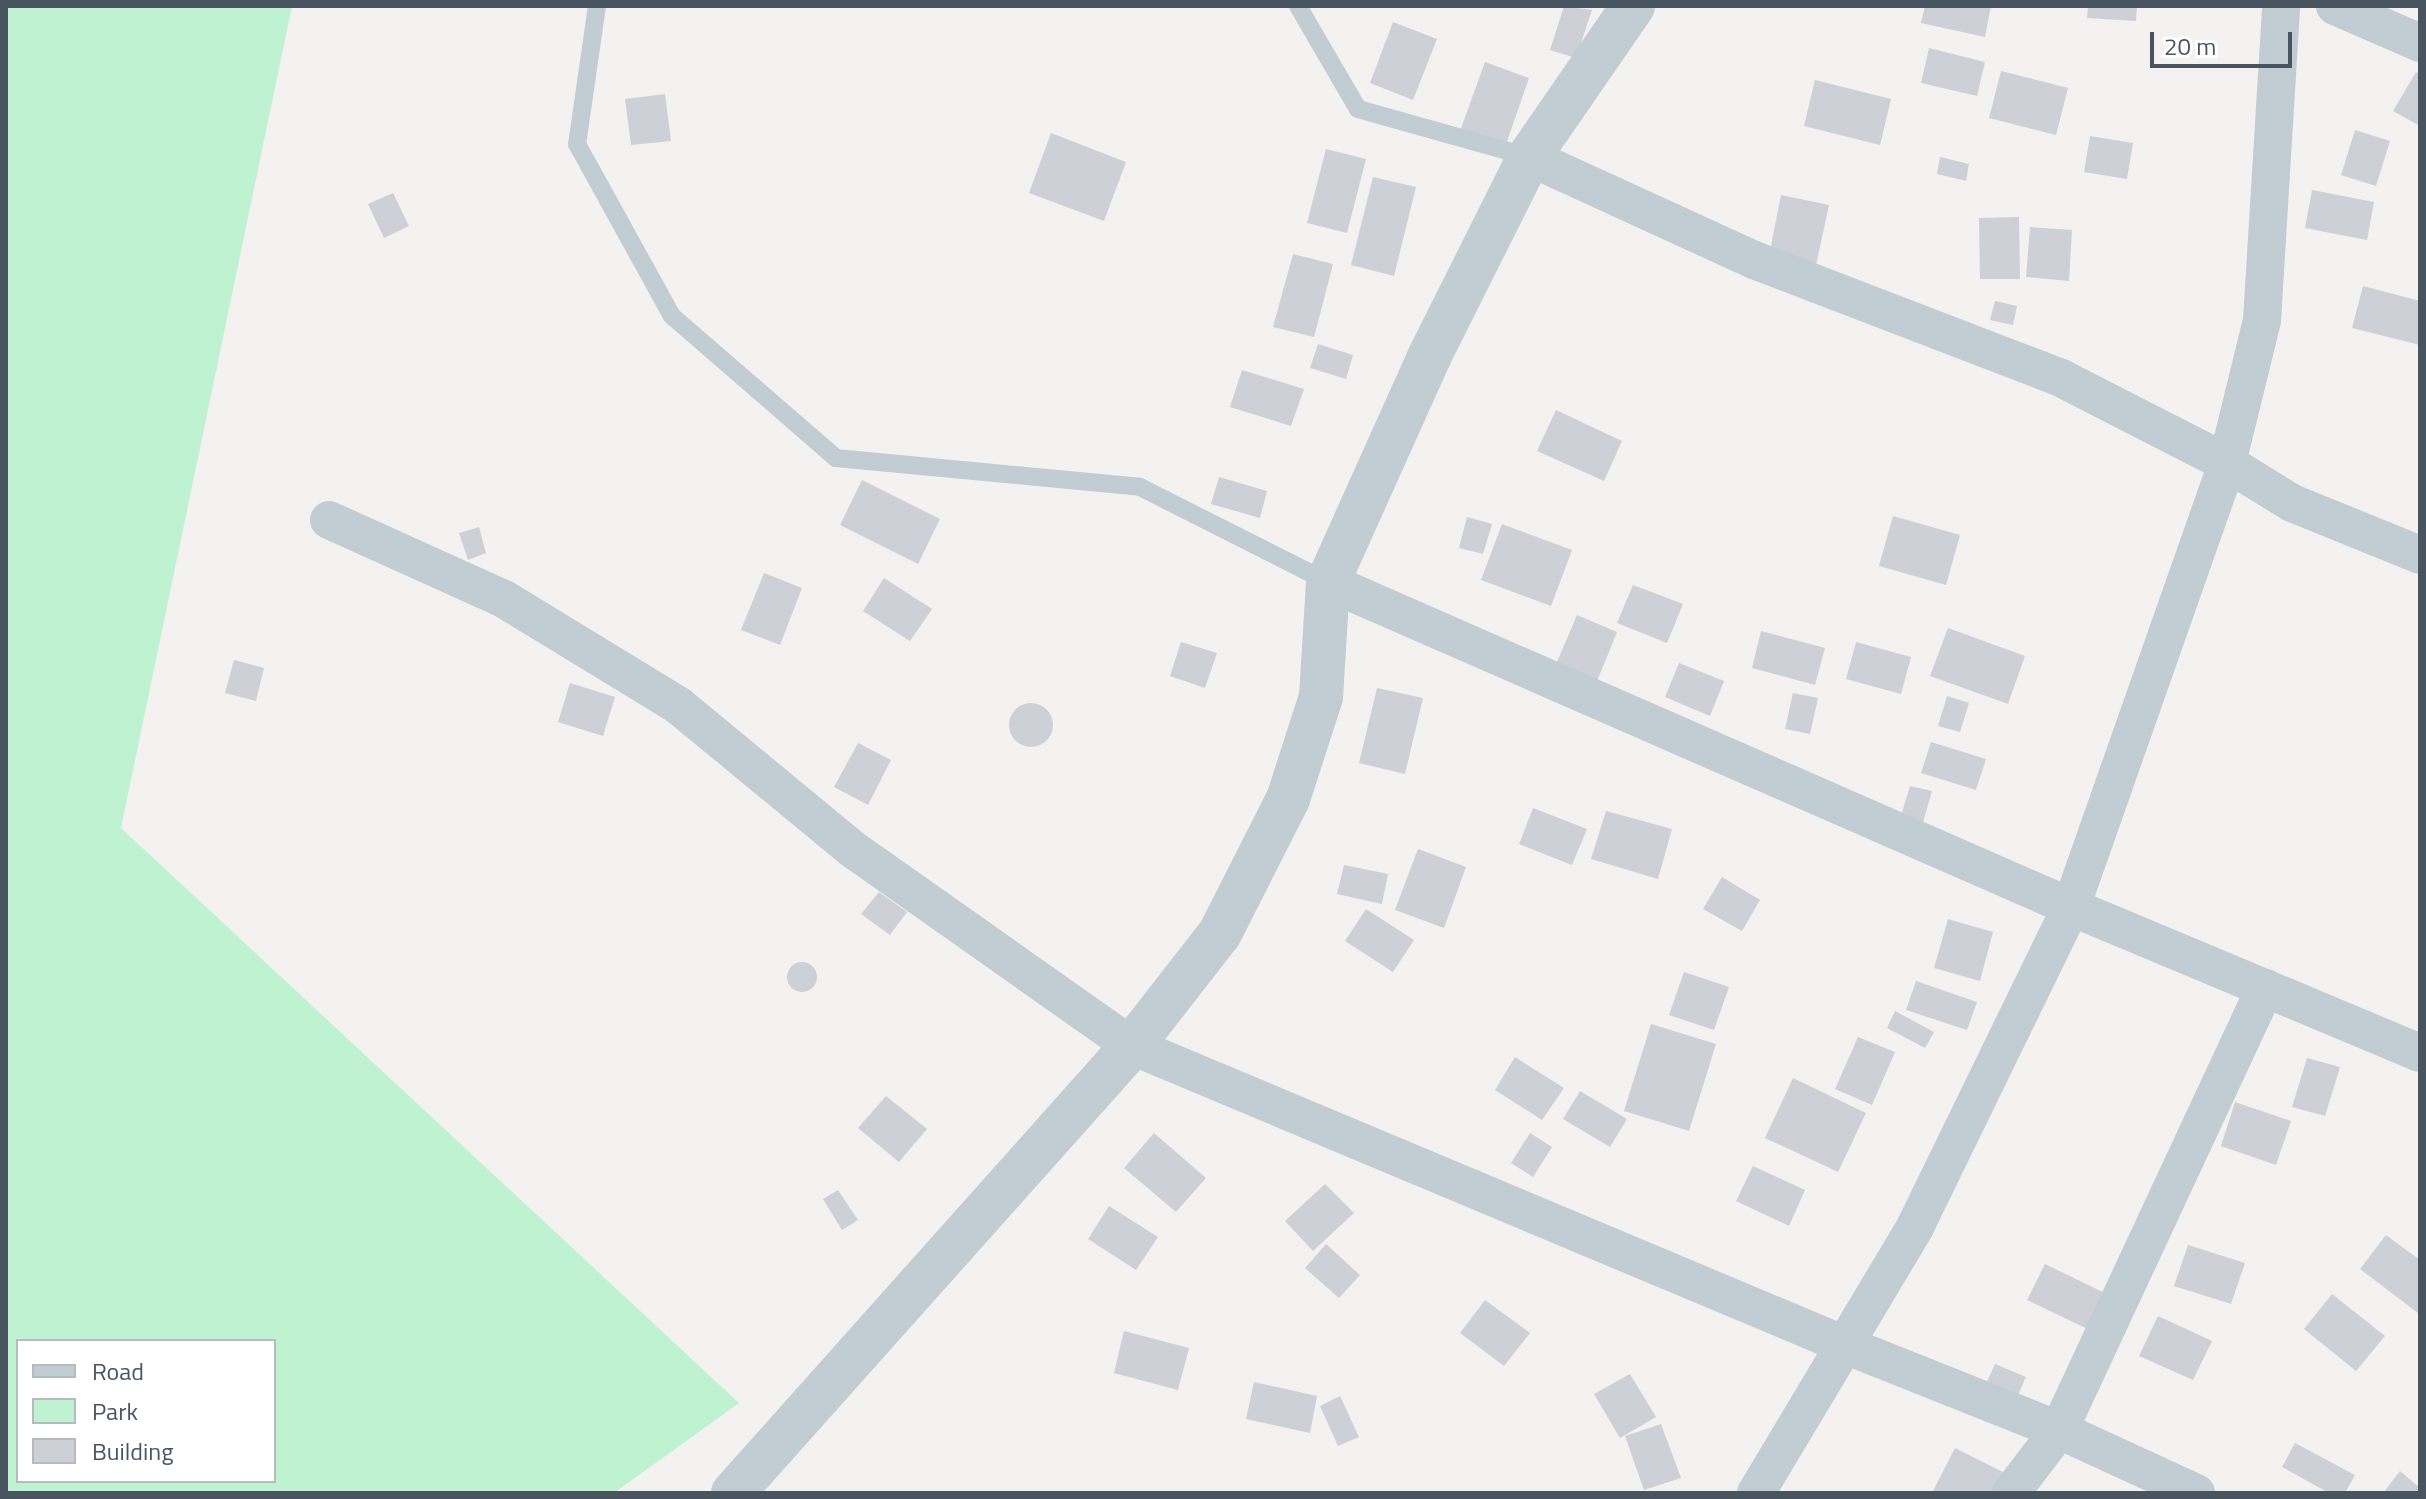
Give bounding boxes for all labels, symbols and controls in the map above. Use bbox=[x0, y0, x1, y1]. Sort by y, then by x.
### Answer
scale bar bbox=[2154, 16, 2296, 66]
text: 20 m bbox=[2164, 28, 2216, 64]
legend bbox=[16, 1339, 276, 1483]
text: Road bbox=[92, 1353, 144, 1389]
text: Park bbox=[92, 1393, 138, 1429]
text: Building bbox=[92, 1433, 174, 1469]

